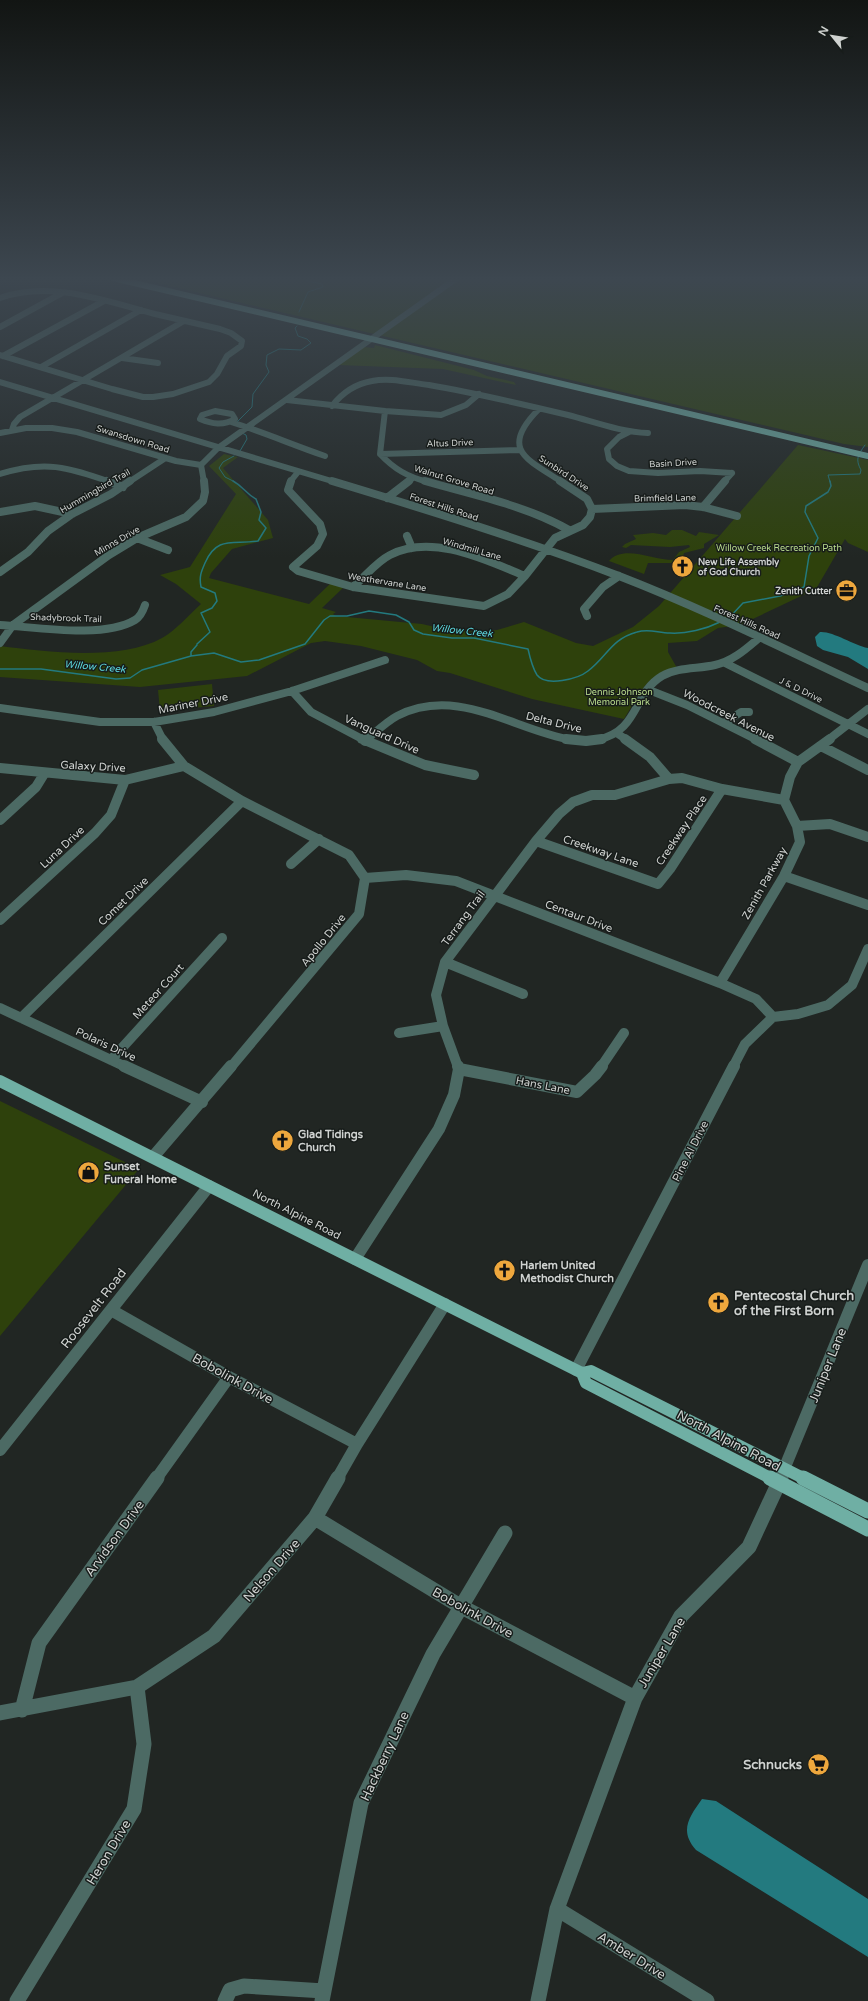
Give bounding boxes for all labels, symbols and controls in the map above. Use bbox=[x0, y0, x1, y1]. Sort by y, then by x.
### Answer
north arrow bbox=[812, 16, 852, 56]
text: N bbox=[816, 24, 832, 38]
street label: Swansdown Road bbox=[95, 423, 171, 456]
street label: Altus Drive bbox=[427, 437, 474, 450]
street label: Sunbird Drive bbox=[536, 453, 591, 494]
street label: Basin Drive bbox=[649, 457, 697, 470]
street label: Walnut Grove Road bbox=[413, 463, 495, 498]
street label: Hummingbird Trail bbox=[58, 467, 132, 516]
street label: Forest Hills Road bbox=[408, 491, 480, 524]
street label: Brimfield Lane bbox=[634, 492, 696, 505]
street label: Minns Drive bbox=[93, 524, 142, 559]
street label: Windmill Lane bbox=[441, 536, 502, 563]
park label: Willow Creek Recreation Path bbox=[716, 543, 842, 554]
church icon: New Life Assembly of God Church bbox=[670, 554, 696, 580]
place label: New Life Assembly of God Church bbox=[698, 557, 779, 578]
street label: Weathervane Lane bbox=[347, 571, 427, 594]
office icon: Zenith Cutter bbox=[834, 578, 860, 604]
place label: Zenith Cutter bbox=[775, 586, 833, 597]
street label: Forest Hills Road bbox=[712, 603, 782, 642]
street label: Shadybrook Trail bbox=[30, 612, 102, 625]
water label: Willow Creek bbox=[431, 622, 495, 640]
water label: Willow Creek bbox=[64, 658, 128, 676]
street label: J & D Drive bbox=[777, 675, 824, 706]
park label: Dennis Johnson Memorial Park bbox=[585, 687, 653, 708]
street label: Woodcreek Avenue bbox=[681, 687, 777, 744]
street label: Mariner Drive bbox=[157, 690, 229, 717]
street label: Delta Drive bbox=[524, 709, 583, 736]
street label: Vanguard Drive bbox=[342, 712, 421, 757]
street label: Galaxy Drive bbox=[60, 758, 126, 775]
street label: Creekway Place bbox=[653, 793, 710, 868]
street label: Luna Drive bbox=[37, 824, 87, 871]
street label: Creekway Lane bbox=[561, 832, 640, 870]
street label: Zenith Parkway bbox=[739, 845, 790, 922]
street label: Comet Drive bbox=[96, 874, 151, 928]
street label: Terrang Trail bbox=[439, 888, 488, 949]
street label: Centaur Drive bbox=[543, 898, 615, 935]
street label: Apollo Drive bbox=[298, 911, 349, 969]
street label: Meteor Court bbox=[130, 961, 187, 1022]
street label: Polaris Drive bbox=[74, 1025, 138, 1064]
street label: Hans Lane bbox=[515, 1074, 571, 1097]
street label: Pine Al Drive bbox=[670, 1119, 711, 1184]
church icon: Glad Tidings Church bbox=[270, 1127, 296, 1153]
place label: Glad Tidings Church bbox=[298, 1128, 364, 1154]
shop icon: Sunset Funeral Home bbox=[76, 1159, 102, 1185]
place label: Sunset Funeral Home bbox=[104, 1160, 178, 1186]
street label: North Alpine Road bbox=[250, 1187, 343, 1242]
church icon: Harlem United Methodist Church bbox=[492, 1258, 518, 1284]
place label: Harlem United Methodist Church bbox=[520, 1259, 614, 1285]
street label: Roosevelt Road bbox=[58, 1265, 130, 1352]
place label: Pentecostal Church of the First Born bbox=[734, 1288, 854, 1319]
church icon: Pentecostal Church of the First Born bbox=[705, 1289, 731, 1315]
street label: Juniper Lane bbox=[806, 1326, 850, 1405]
street label: Bobolink Drive bbox=[189, 1350, 276, 1408]
street label: North Alpine Road bbox=[674, 1407, 783, 1475]
street label: Arvidson Drive bbox=[82, 1497, 148, 1580]
street label: Nelson Drive bbox=[240, 1536, 303, 1605]
street label: Bobolink Drive bbox=[429, 1584, 516, 1642]
street label: Juniper Lane bbox=[635, 1614, 689, 1691]
street label: Hackberry Lane bbox=[357, 1709, 413, 1804]
supermarket icon: Schnucks bbox=[805, 1751, 831, 1777]
place label: Schnucks bbox=[743, 1757, 802, 1773]
street label: Heron Drive bbox=[83, 1817, 135, 1888]
street label: Amber Drive bbox=[594, 1929, 669, 1983]

